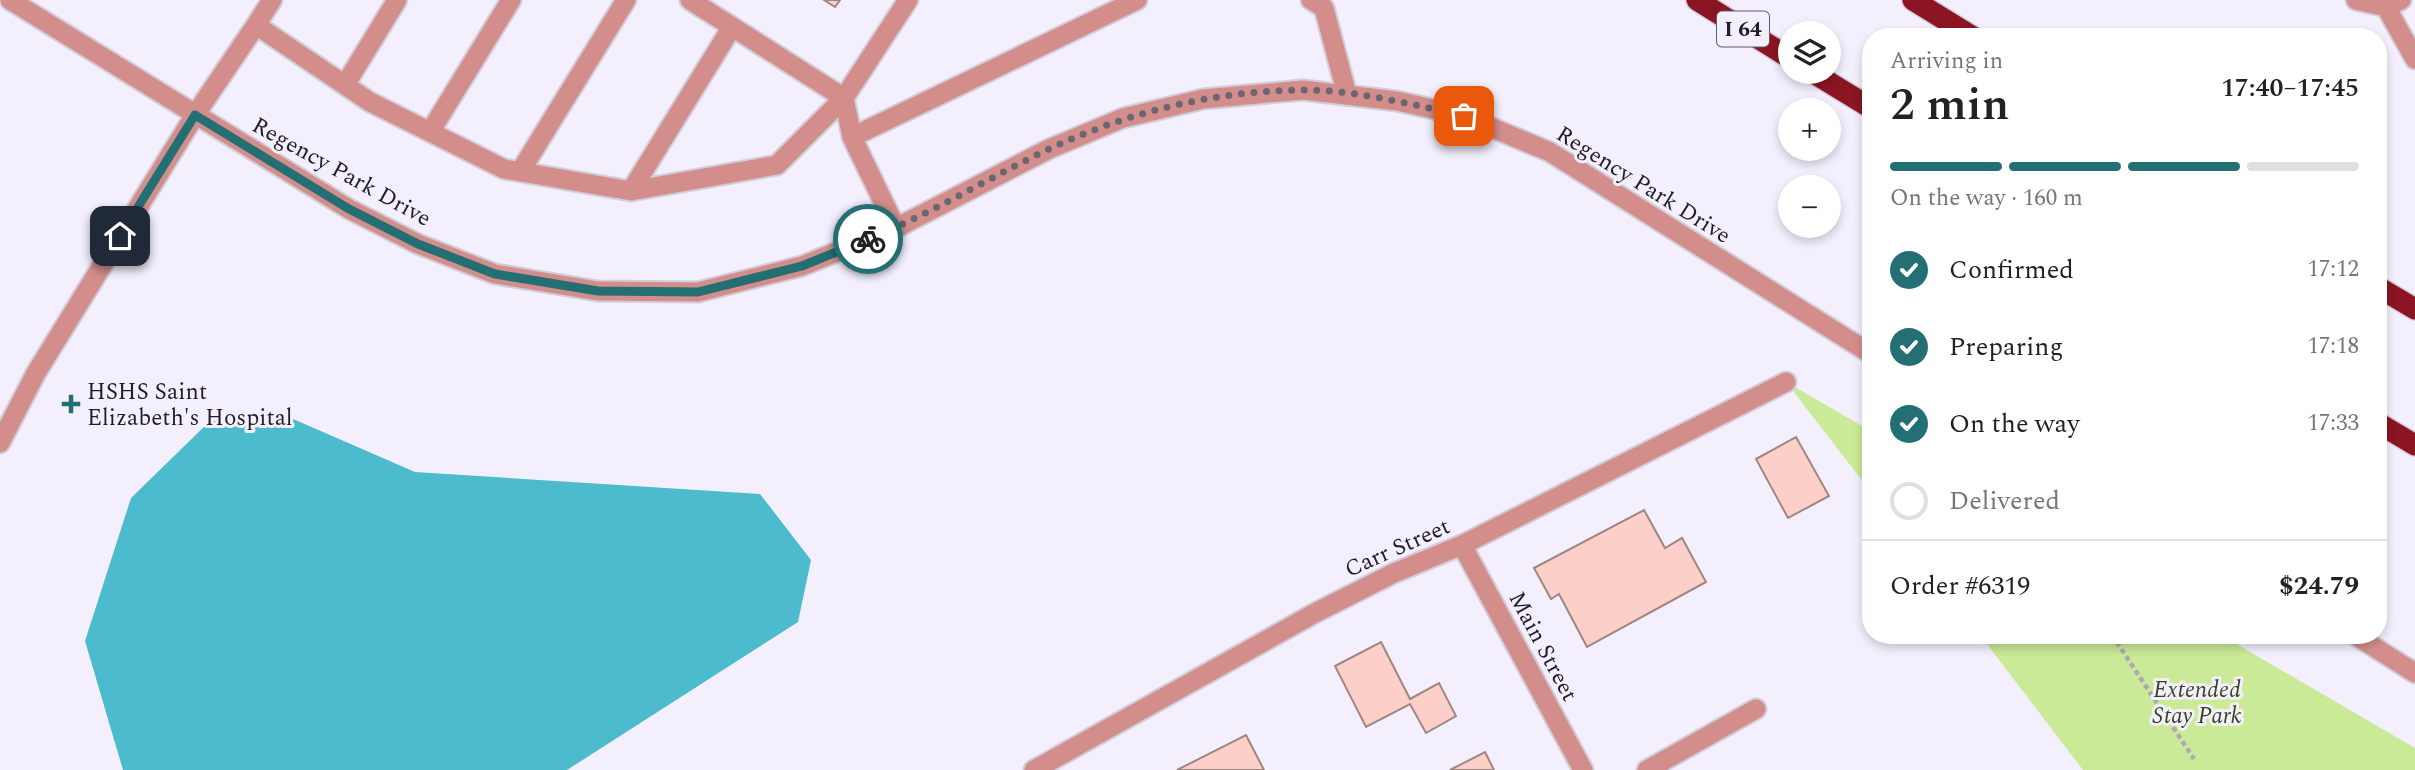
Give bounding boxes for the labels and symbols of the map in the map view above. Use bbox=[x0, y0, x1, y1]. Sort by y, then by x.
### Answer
road number: I 64 bbox=[1717, 12, 1769, 46]
pin bbox=[1434, 86, 1494, 146]
street label: Regency Park Drive bbox=[245, 108, 437, 236]
street label: Regency Park Drive bbox=[1549, 117, 1737, 253]
courier bbox=[833, 204, 903, 274]
pin bbox=[90, 206, 150, 266]
place label: HSHS Saint Elizabeth's Hospital bbox=[87, 375, 293, 436]
marker: HSHS Saint Elizabeth's Hospital bbox=[61, 394, 81, 414]
street label: Carr Street bbox=[1339, 510, 1456, 587]
street label: Main Street bbox=[1499, 586, 1586, 708]
park label: Extended Stay Park bbox=[2152, 673, 2242, 734]

